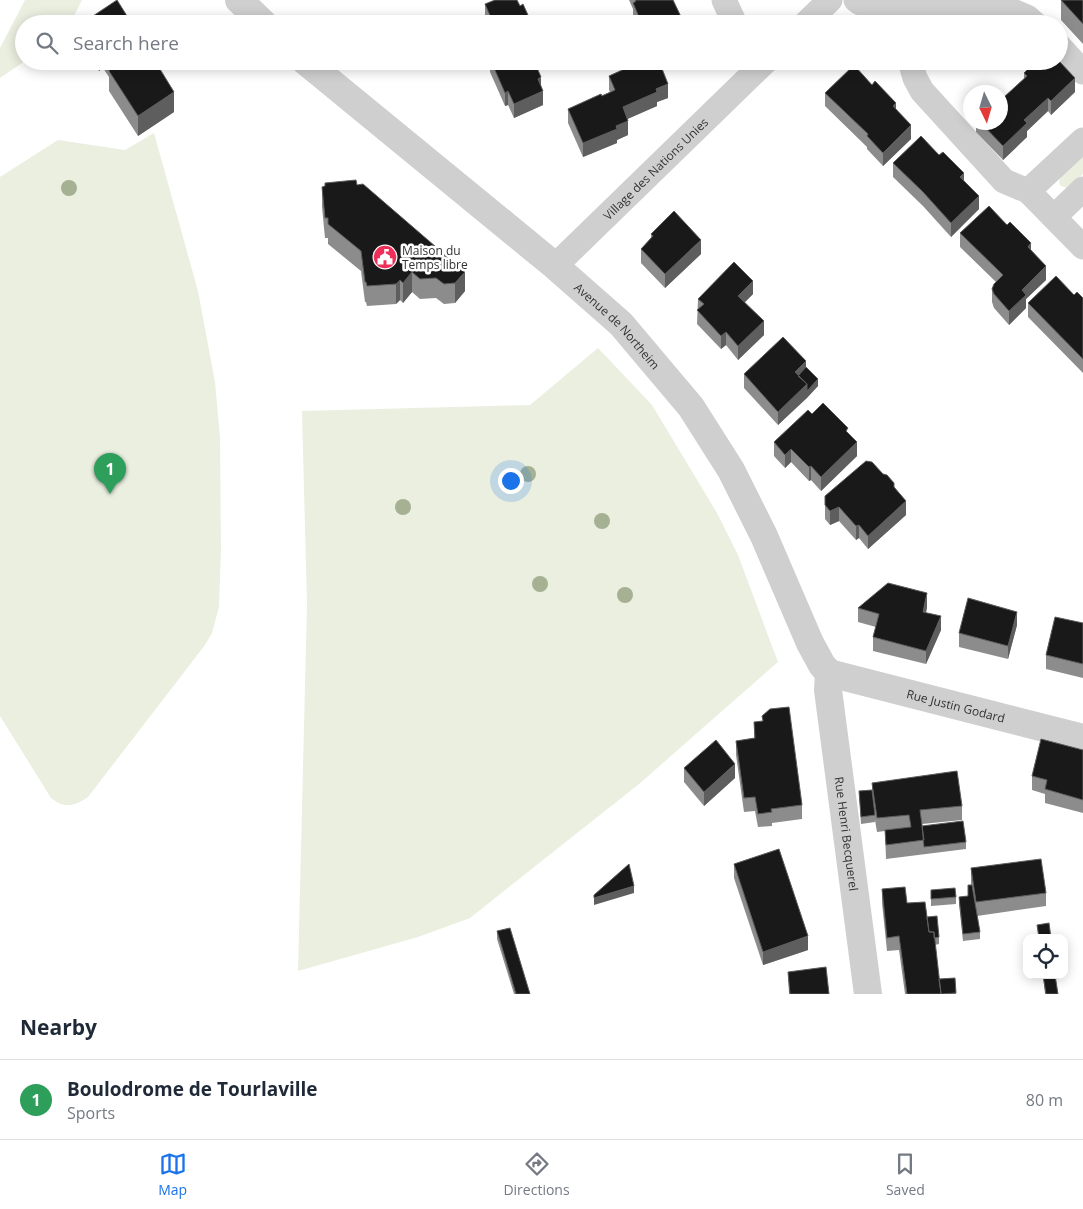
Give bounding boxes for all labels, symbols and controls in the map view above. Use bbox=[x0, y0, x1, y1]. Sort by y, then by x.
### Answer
search box bbox=[15, 15, 1068, 70]
icon: search bbox=[33, 29, 61, 57]
text: Search here bbox=[73, 30, 179, 56]
north arrow bbox=[963, 85, 1008, 130]
street label: Village des Nations Unies bbox=[599, 113, 712, 223]
place label: Maison du Temps libre bbox=[402, 242, 468, 273]
public building icon: Maison du Temps libre bbox=[372, 244, 398, 270]
street label: Avenue de Northeim bbox=[571, 279, 664, 373]
pin: 1 bbox=[94, 453, 126, 494]
your location bbox=[498, 468, 524, 494]
street label: Rue Justin Godard bbox=[905, 685, 1007, 726]
street label: Rue Henri Becquerel bbox=[831, 776, 863, 892]
map controls bbox=[1023, 934, 1068, 979]
button: locate bbox=[1023, 934, 1068, 979]
text: Nearby bbox=[20, 1013, 97, 1041]
text: Boulodrome de Tourlaville bbox=[67, 1076, 318, 1102]
text: 1 bbox=[31, 1089, 41, 1111]
text: 80 m bbox=[1026, 1089, 1063, 1111]
text: Sports bbox=[67, 1102, 115, 1124]
tab: Map bbox=[158, 1150, 187, 1199]
tab: Directions bbox=[503, 1150, 570, 1199]
tab: Saved bbox=[886, 1150, 925, 1199]

